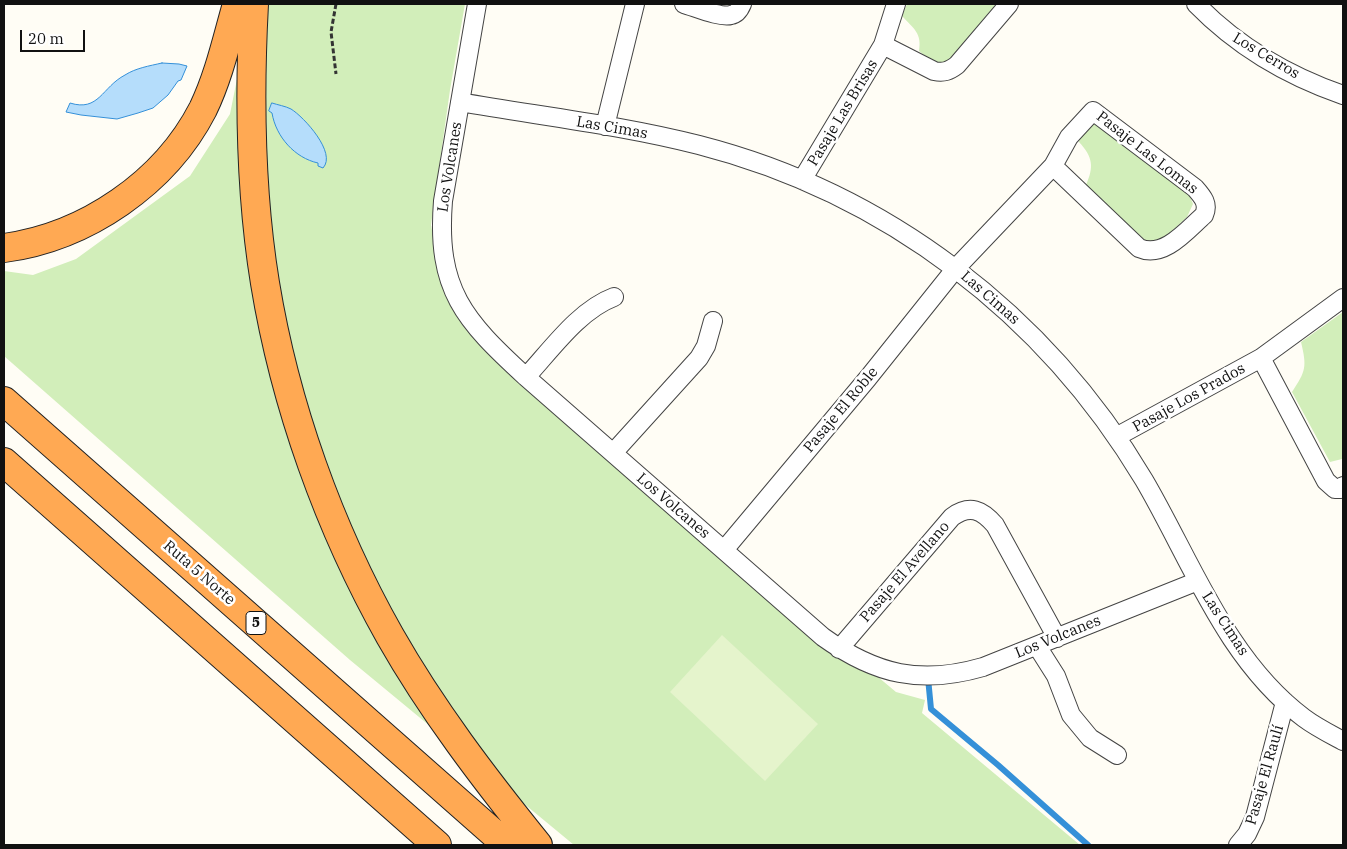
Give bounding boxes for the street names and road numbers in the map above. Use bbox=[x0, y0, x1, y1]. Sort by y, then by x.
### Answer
street label: Los Cerros bbox=[1229, 29, 1303, 83]
street label: Pasaje Las Brisas bbox=[804, 56, 882, 170]
street label: Pasaje Las Lomas bbox=[1093, 108, 1201, 198]
street label: Las Cimas bbox=[575, 113, 649, 143]
street label: Los Volcanes bbox=[434, 121, 466, 213]
street label: Las Cimas bbox=[957, 268, 1023, 328]
street label: Pasaje Los Prados bbox=[1130, 360, 1248, 436]
street label: Pasaje El Roble bbox=[800, 363, 882, 457]
street label: Los Volcanes bbox=[633, 469, 713, 543]
street label: Pasaje El Avellano bbox=[856, 518, 954, 626]
street label: Ruta 5 Norte bbox=[160, 537, 238, 609]
street label: Las Cimas bbox=[1198, 589, 1252, 659]
road number: 5 bbox=[246, 612, 266, 634]
street label: Los Volcanes bbox=[1012, 612, 1104, 662]
street label: Pasaje El Raulí bbox=[1242, 723, 1288, 827]

